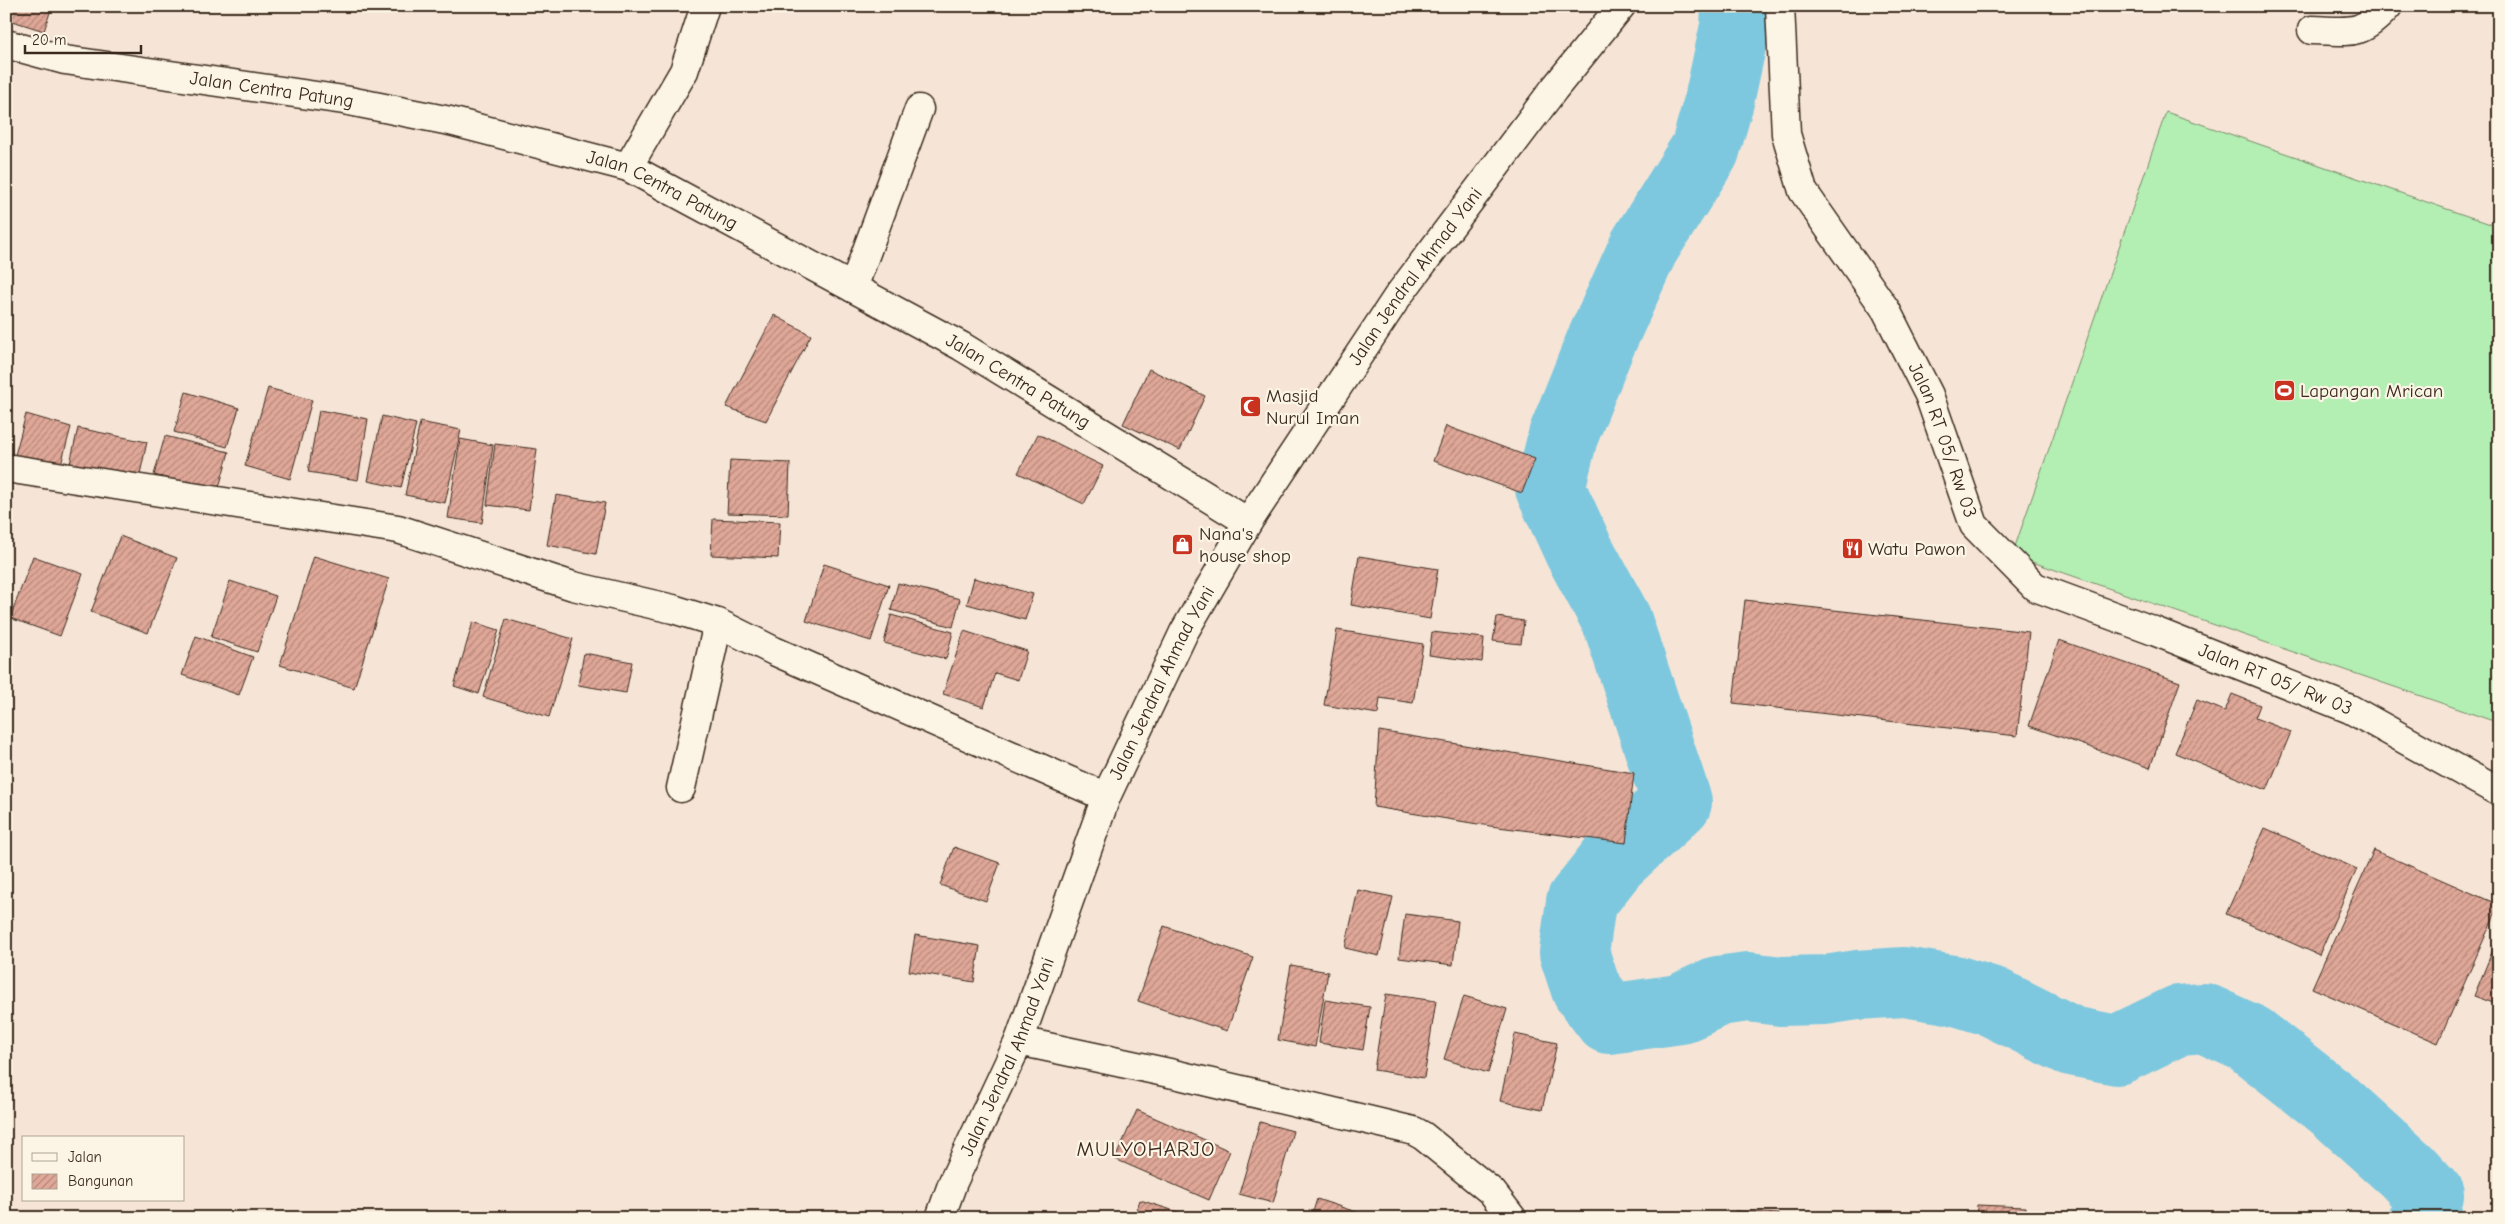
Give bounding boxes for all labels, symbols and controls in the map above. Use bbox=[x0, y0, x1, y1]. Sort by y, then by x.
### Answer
scale bar bbox=[25, 22, 141, 54]
text: 20 m bbox=[32, 31, 66, 49]
street label: Jalan Centra Patung bbox=[188, 67, 356, 113]
street label: Jalan Centra Patung bbox=[584, 146, 741, 235]
street label: Jalan Jendral Ahmad Yani bbox=[1344, 183, 1487, 369]
street label: Jalan Centra Patung bbox=[942, 329, 1094, 434]
street label: Jalan RT 05/ Rw 03 bbox=[1903, 359, 1982, 520]
sports icon: Lapangan Mrican bbox=[2272, 379, 2296, 403]
place label: Lapangan Mrican bbox=[2300, 380, 2443, 402]
place label: Masjid Nurul Iman bbox=[1266, 385, 1359, 429]
mosque icon: Masjid Nurul Iman bbox=[1238, 395, 1262, 419]
place label: Nana's house shop bbox=[1199, 523, 1291, 567]
shop icon: Nana's house shop bbox=[1171, 533, 1195, 557]
restaurant icon: Watu Pawon bbox=[1840, 537, 1864, 561]
place label: Watu Pawon bbox=[1868, 538, 1966, 560]
street label: Jalan Jendral Ahmad Yani bbox=[1105, 582, 1219, 783]
street label: Jalan RT 05/ Rw 03 bbox=[2195, 639, 2356, 720]
street label: Jalan Jendral Ahmad Yani bbox=[956, 955, 1059, 1160]
legend bbox=[22, 1136, 185, 1202]
district label: MULYOHARJO bbox=[1077, 1137, 1215, 1161]
text: Jalan bbox=[68, 1148, 102, 1166]
text: Bangunan bbox=[68, 1172, 133, 1190]

